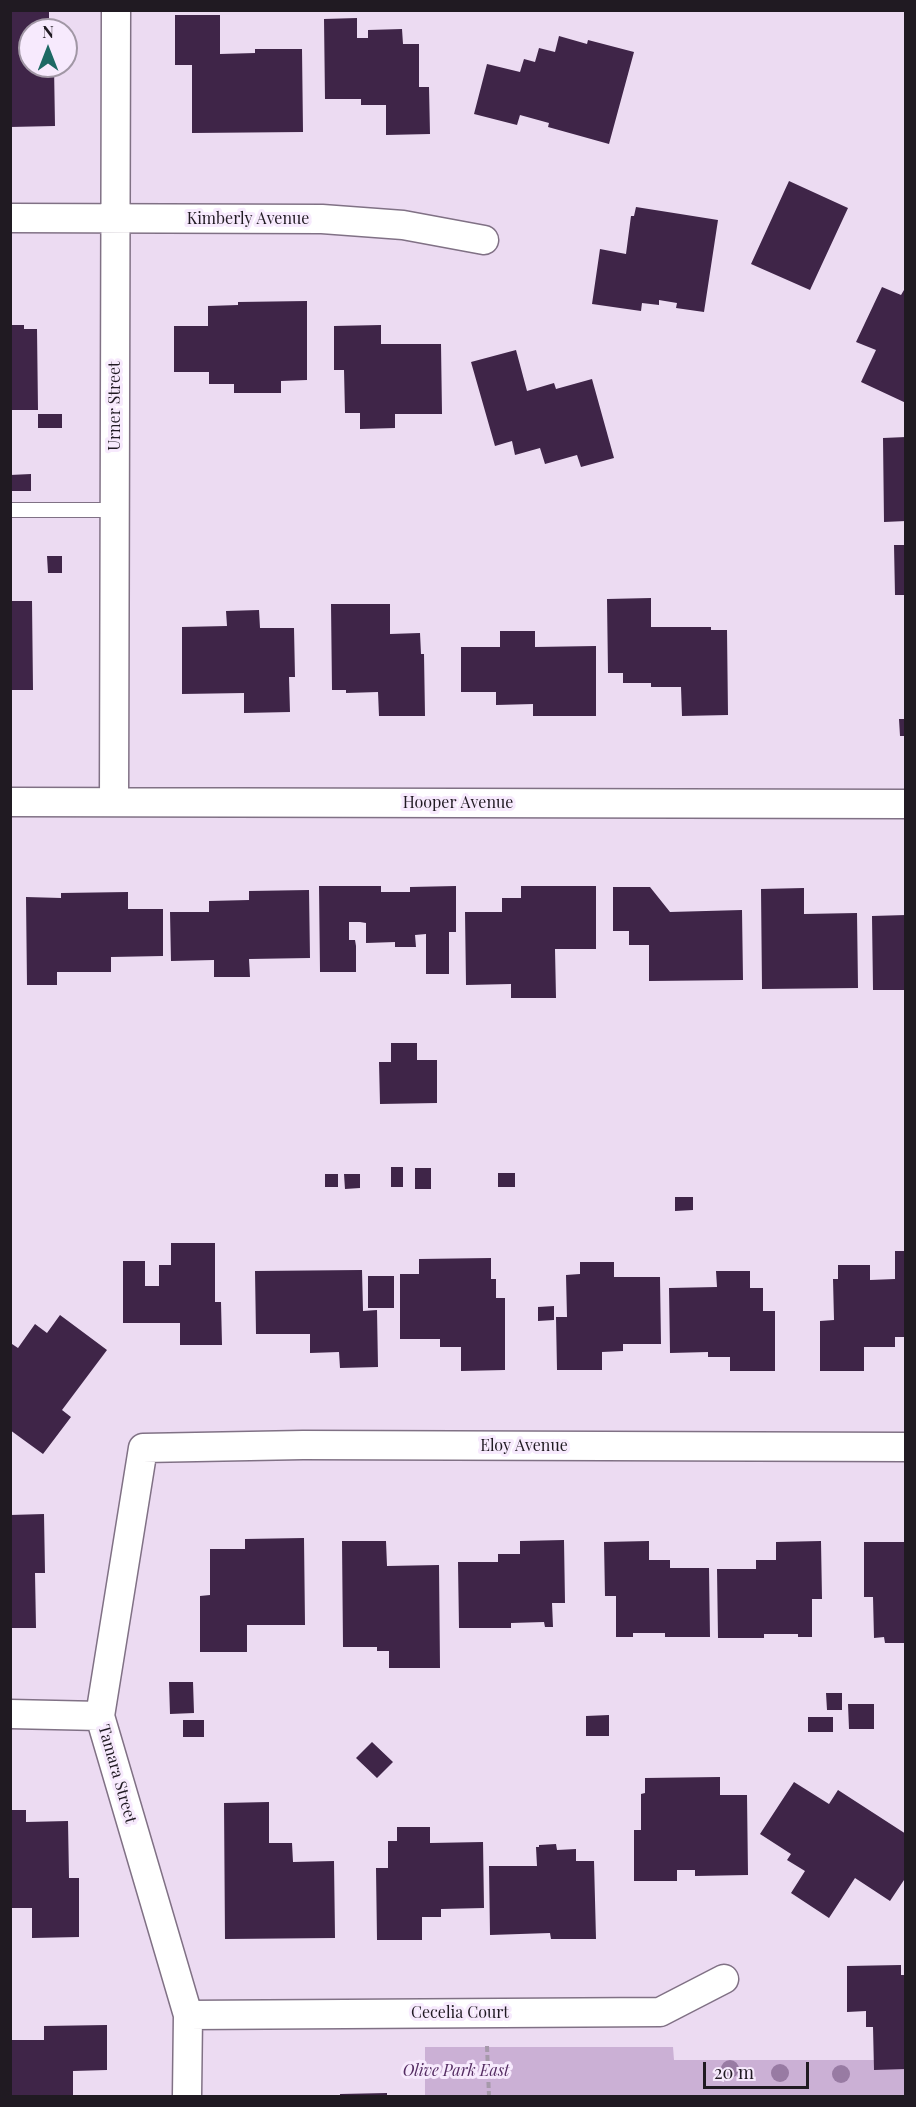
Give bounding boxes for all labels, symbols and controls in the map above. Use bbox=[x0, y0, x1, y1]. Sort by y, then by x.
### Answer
north arrow bbox=[18, 18, 78, 78]
text: N bbox=[42, 21, 54, 42]
street label: Kimberly Avenue bbox=[187, 209, 309, 229]
street label: Urner Street bbox=[105, 361, 125, 451]
street label: Hooper Avenue bbox=[403, 793, 513, 813]
street label: Eloy Avenue bbox=[480, 1436, 568, 1456]
street label: Tamara Street bbox=[94, 1722, 140, 1826]
street label: Cecelia Court bbox=[411, 2003, 509, 2023]
scale bar bbox=[706, 2050, 812, 2088]
text: 20 m bbox=[714, 2060, 754, 2084]
park label: Olive Park East bbox=[403, 2061, 509, 2081]

